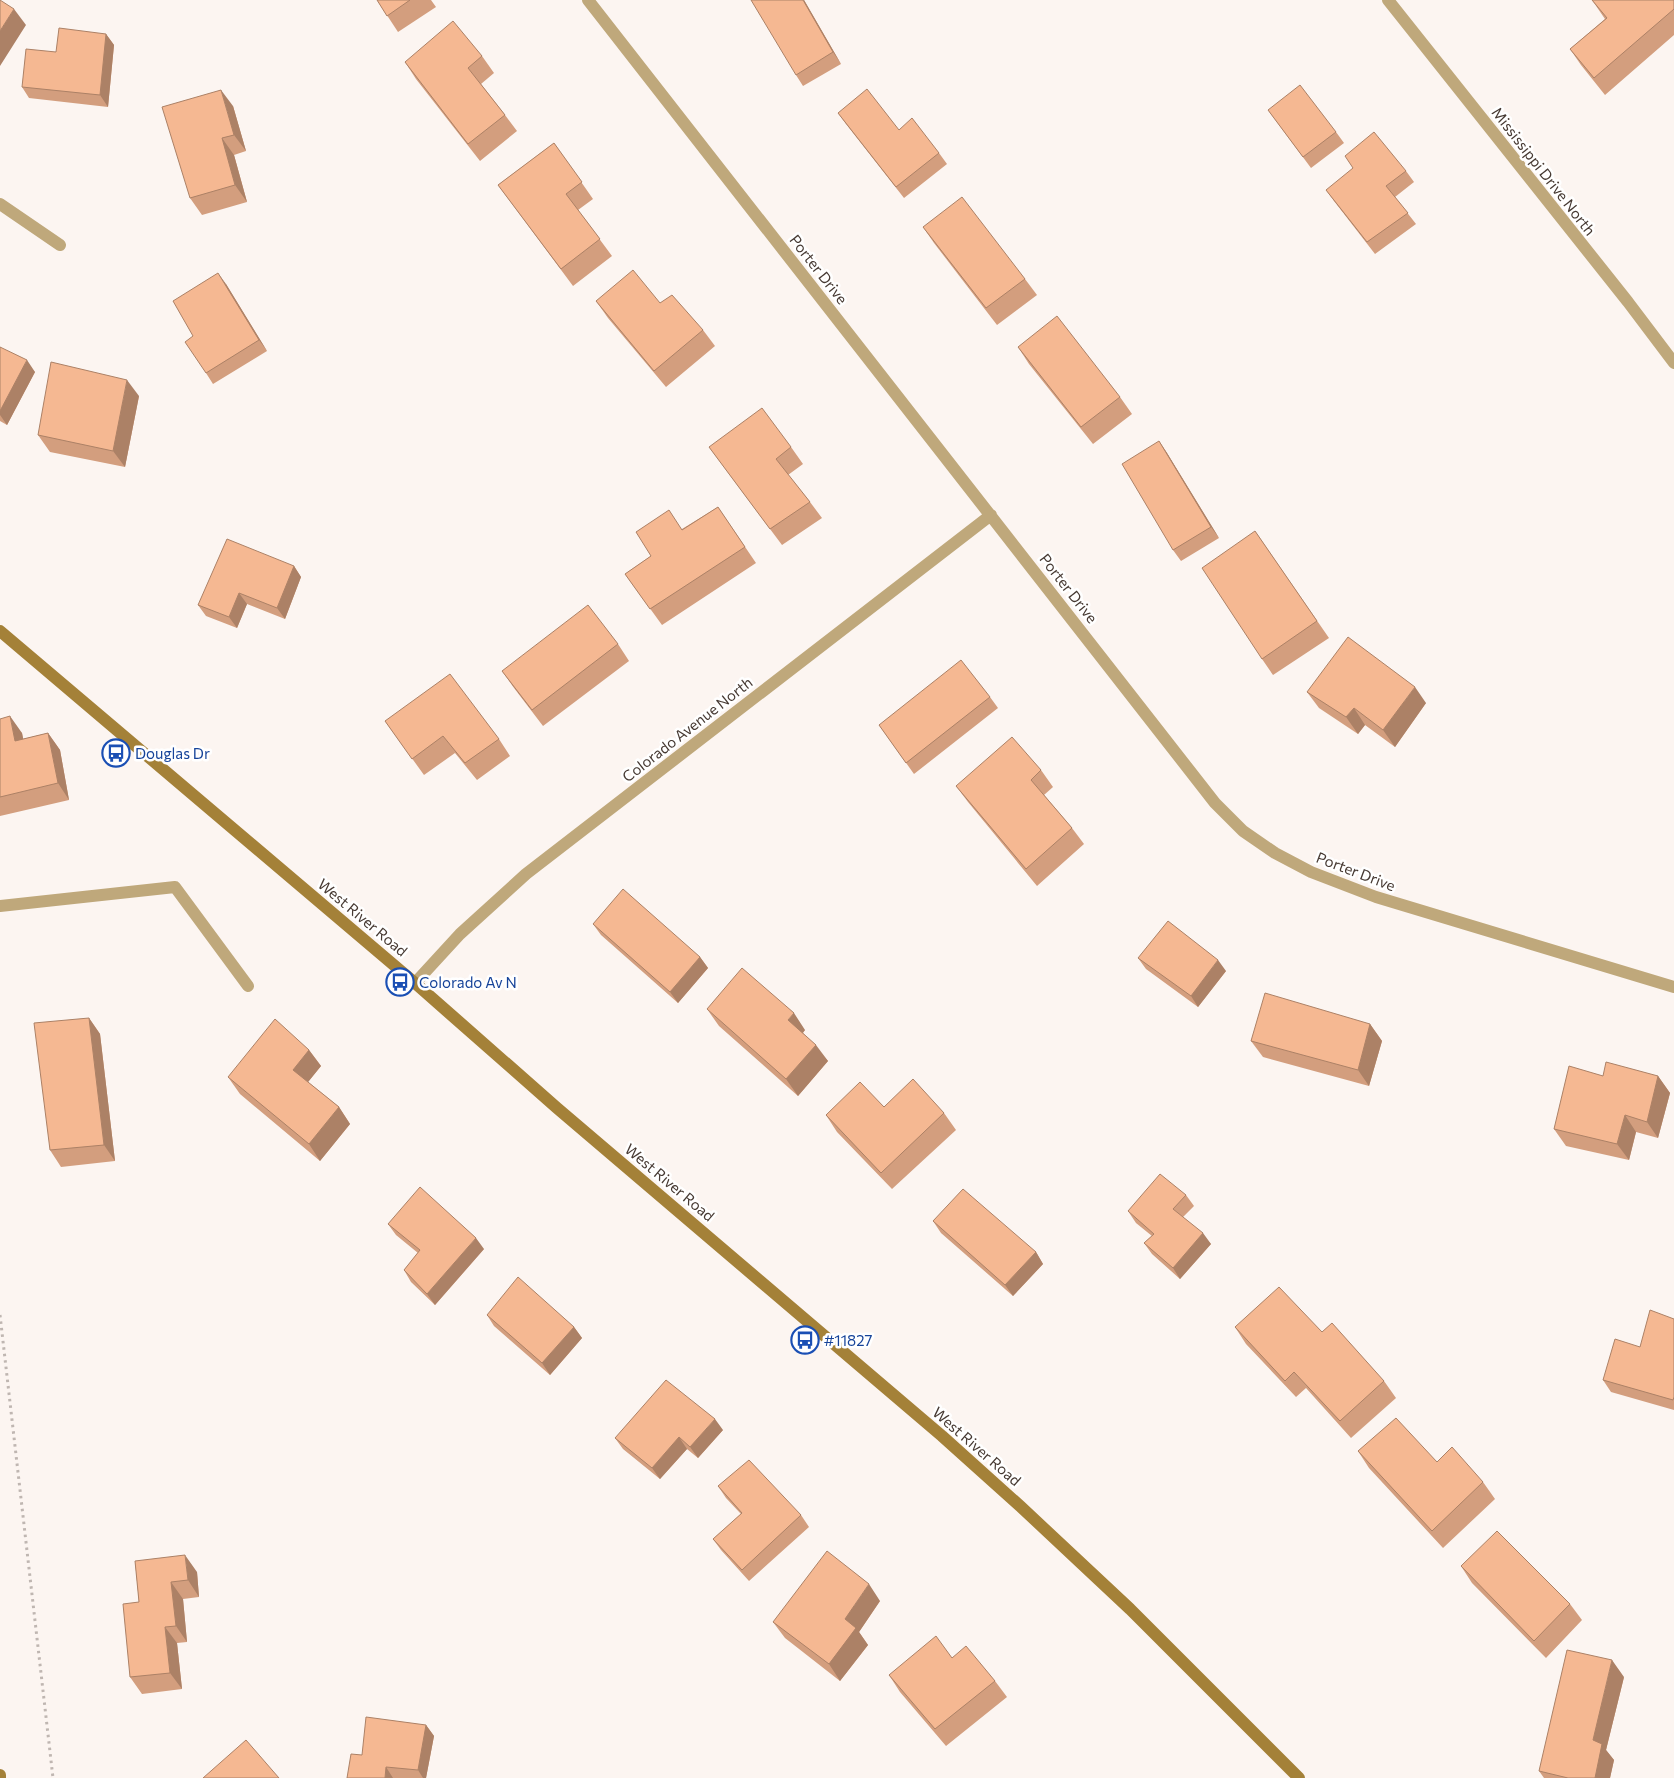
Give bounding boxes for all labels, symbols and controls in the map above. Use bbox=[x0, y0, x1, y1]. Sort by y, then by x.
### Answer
street label: Mississippi Drive North bbox=[1488, 103, 1600, 239]
street label: Porter Drive bbox=[786, 231, 852, 307]
street label: Porter Drive bbox=[1036, 550, 1102, 626]
street label: Colorado Avenue North bbox=[618, 673, 756, 785]
bus stop icon: Douglas Dr bbox=[101, 738, 131, 768]
place label: Douglas Dr bbox=[135, 744, 210, 762]
street label: Porter Drive bbox=[1314, 848, 1398, 894]
street label: West River Road bbox=[315, 874, 411, 960]
bus stop icon: Colorado Av N bbox=[385, 967, 415, 997]
place label: Colorado Av N bbox=[419, 973, 517, 991]
street label: West River Road bbox=[622, 1139, 718, 1225]
bus stop icon: #11827 bbox=[790, 1325, 820, 1355]
place label: #11827 bbox=[824, 1331, 872, 1349]
street label: West River Road bbox=[929, 1403, 1025, 1489]

